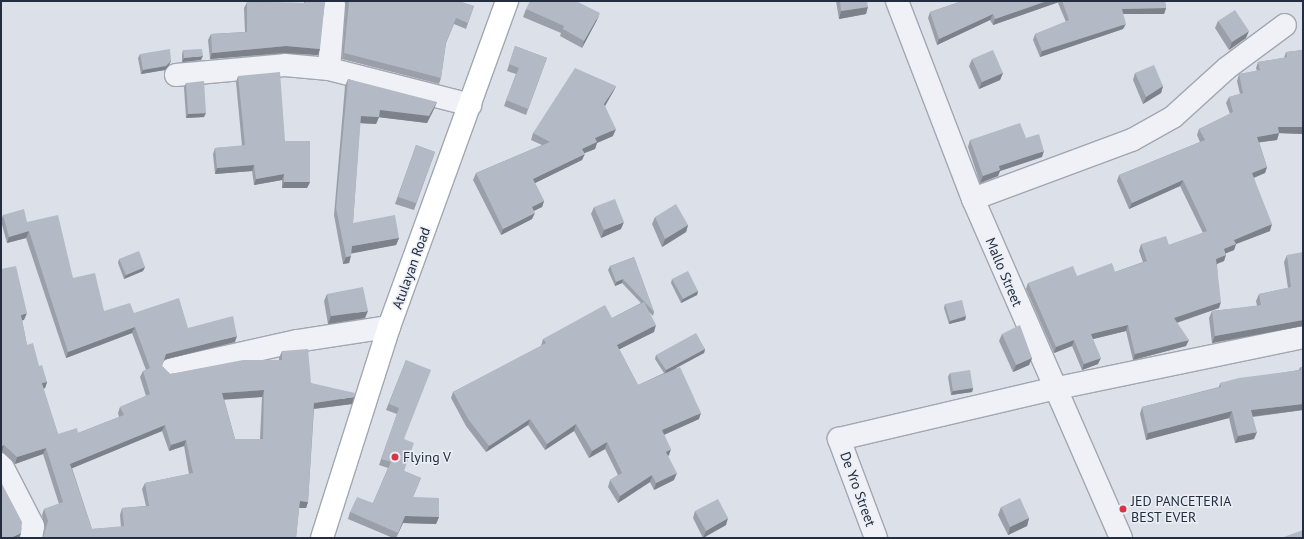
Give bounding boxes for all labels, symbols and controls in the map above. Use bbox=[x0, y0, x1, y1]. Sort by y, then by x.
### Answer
street label: Atulayan Road bbox=[388, 225, 434, 311]
street label: Mallo Street bbox=[982, 235, 1026, 309]
place label: Flying V bbox=[403, 449, 451, 465]
street label: De Yro Street bbox=[837, 449, 879, 529]
marker: Flying V bbox=[390, 452, 400, 462]
place label: JED PANCETERIA BEST EVER bbox=[1131, 493, 1231, 526]
marker: JED PANCETERIA BEST EVER bbox=[1118, 504, 1128, 514]

